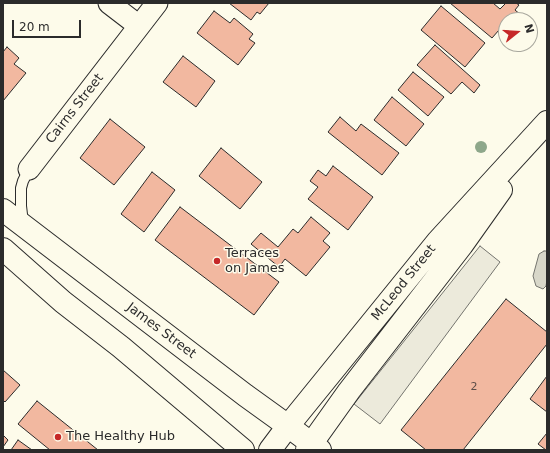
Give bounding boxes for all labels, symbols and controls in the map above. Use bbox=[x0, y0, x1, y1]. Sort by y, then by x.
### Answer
scale bar bbox=[14, 12, 83, 38]
north arrow bbox=[498, 12, 538, 52]
text: 20 m bbox=[19, 20, 50, 34]
text: N bbox=[521, 22, 537, 35]
street label: Cairns Street bbox=[43, 71, 107, 147]
street label: McLeod Street bbox=[369, 242, 439, 324]
place label: Terraces on James bbox=[225, 246, 285, 277]
marker: Terraces on James bbox=[212, 256, 222, 266]
street label: James Street bbox=[123, 300, 199, 362]
house number: 2 bbox=[471, 380, 477, 394]
place label: The Healthy Hub bbox=[66, 429, 175, 445]
marker: The Healthy Hub bbox=[53, 432, 63, 442]

